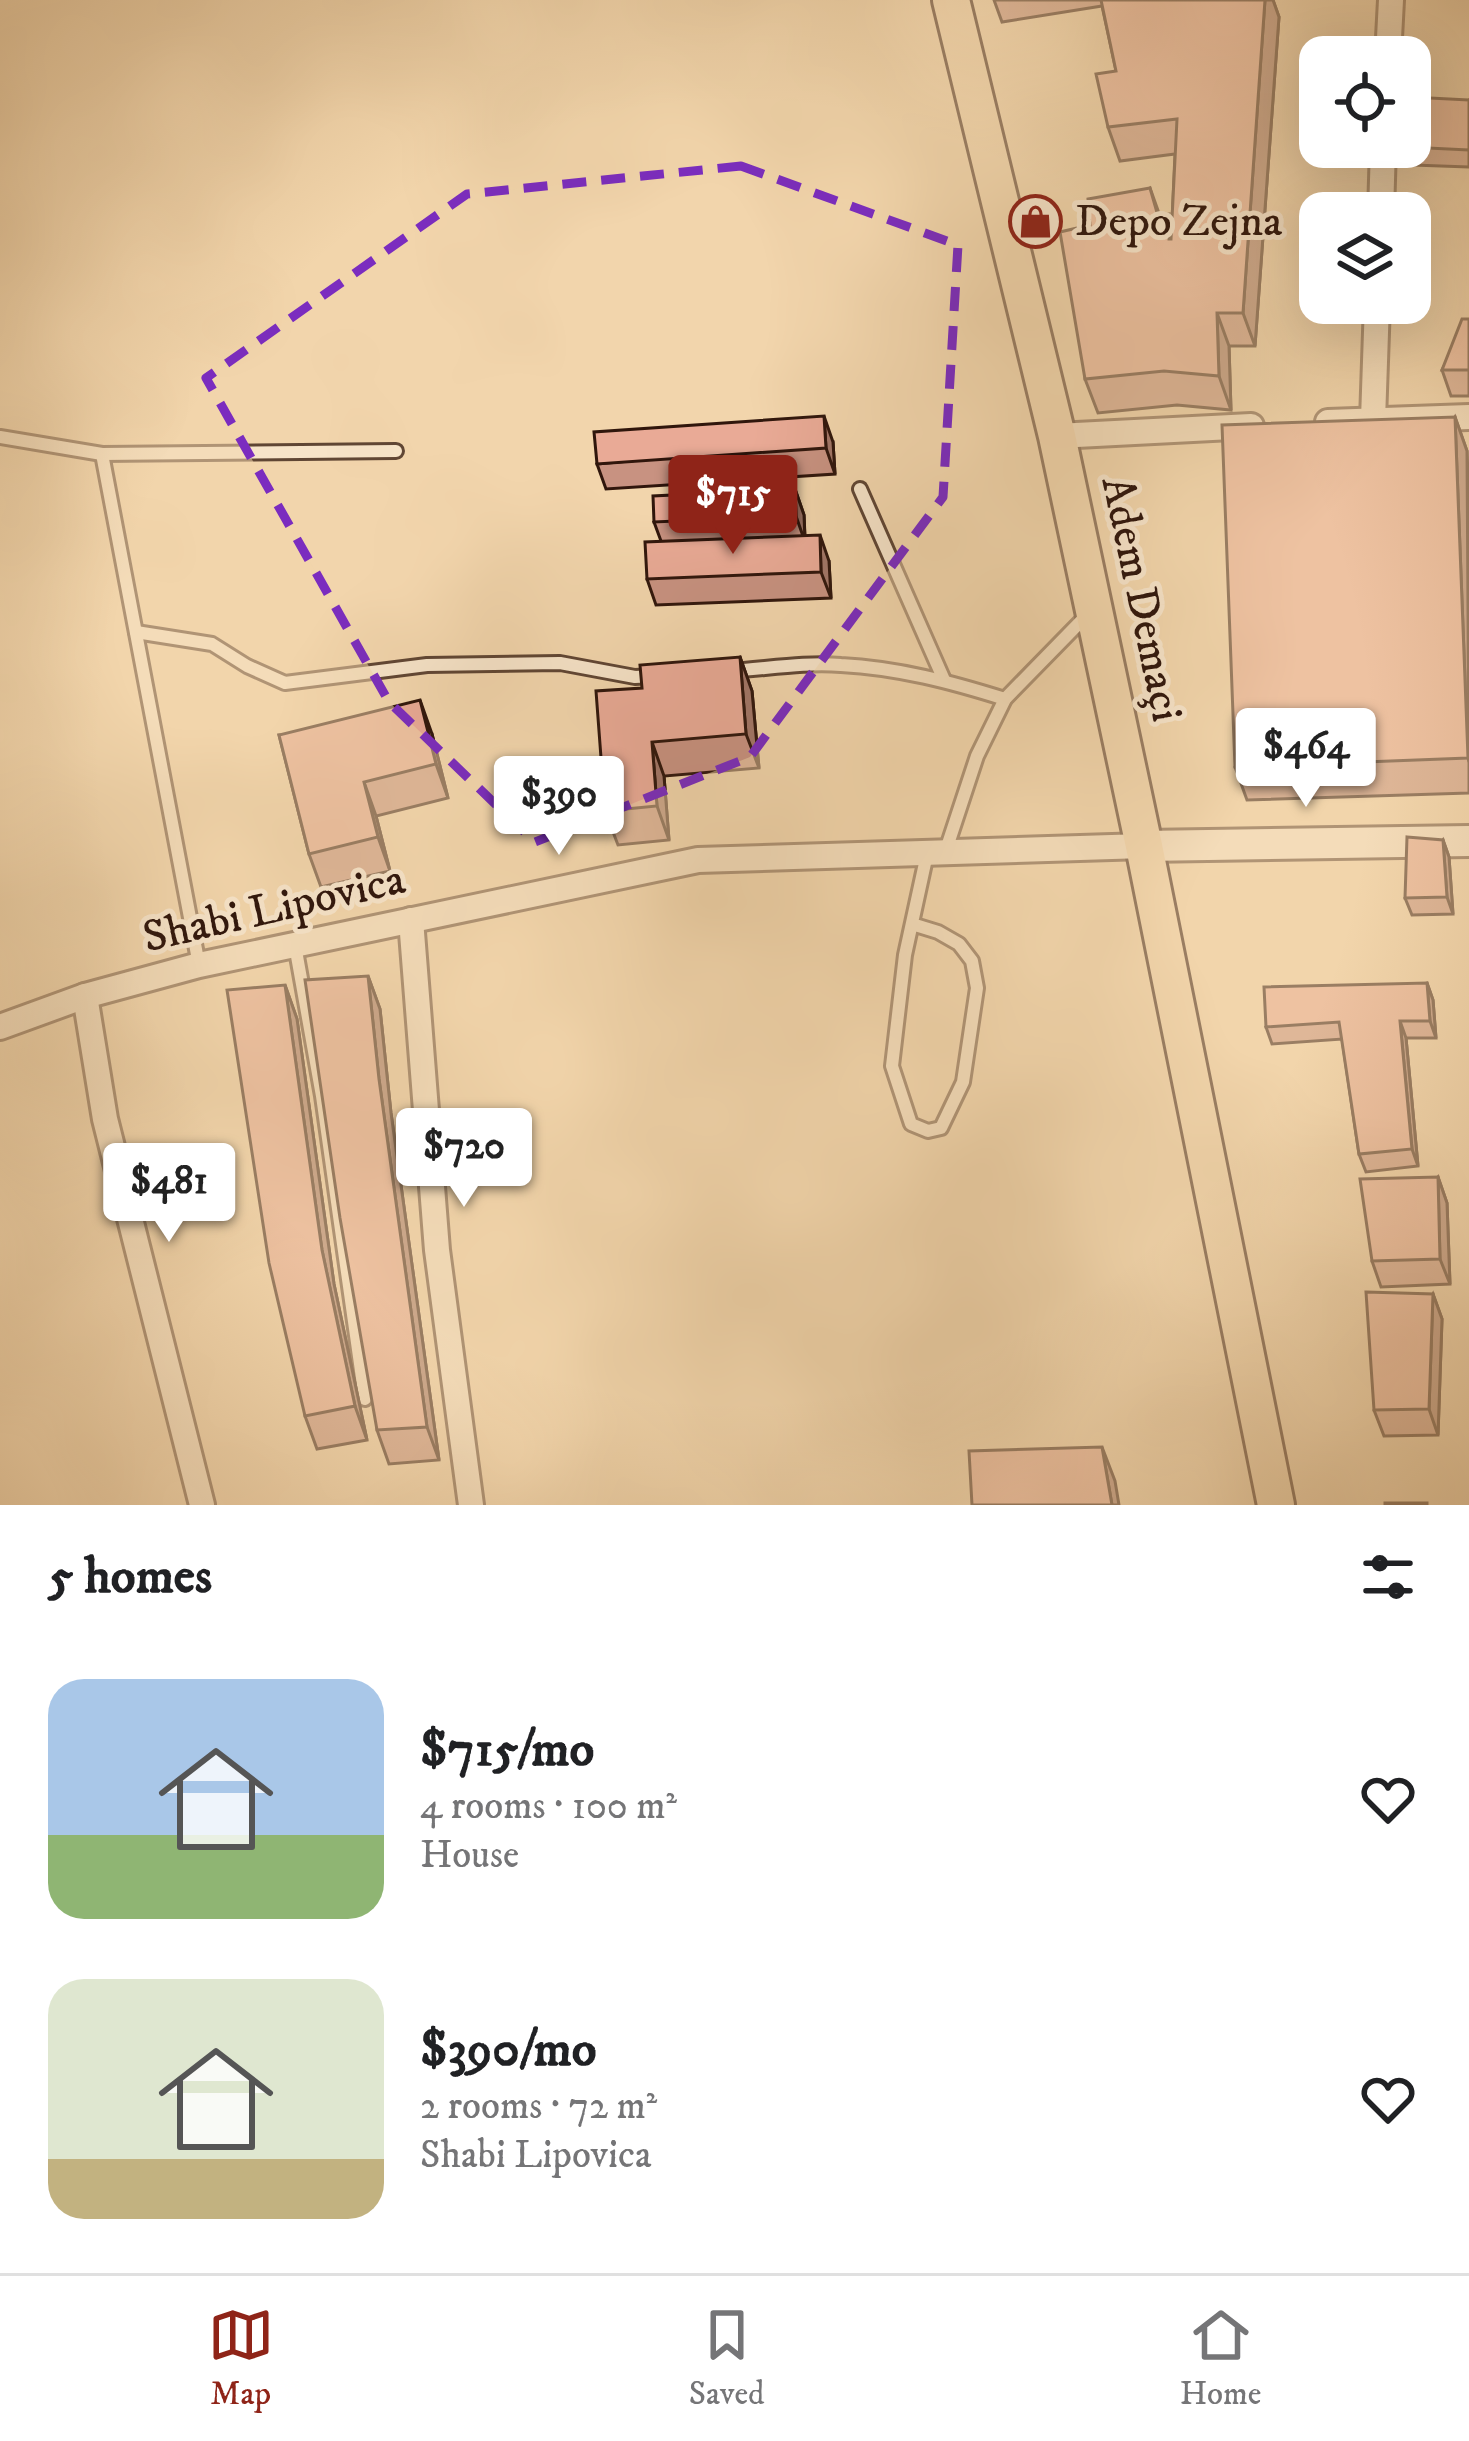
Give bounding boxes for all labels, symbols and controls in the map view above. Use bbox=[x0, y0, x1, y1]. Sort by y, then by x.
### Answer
map controls bbox=[1299, 36, 1431, 324]
button: locate bbox=[1299, 36, 1431, 168]
button: layers bbox=[1299, 192, 1431, 324]
shop icon: Depo Zejna bbox=[1008, 194, 1064, 250]
place label: Depo Zejna bbox=[1075, 194, 1282, 250]
pin: $715 bbox=[662, 455, 804, 557]
text: $715 bbox=[695, 469, 771, 518]
street label: Adem Demaçi bbox=[1088, 471, 1194, 727]
pin: $464 bbox=[1235, 708, 1377, 810]
text: $464 bbox=[1263, 722, 1349, 771]
pin: $390 bbox=[488, 756, 630, 858]
text: $390 bbox=[521, 770, 597, 819]
street label: Shabi Lipovica bbox=[138, 852, 410, 966]
pin: $720 bbox=[393, 1108, 535, 1210]
text: $720 bbox=[423, 1122, 505, 1171]
pin: $481 bbox=[98, 1143, 240, 1245]
text: $481 bbox=[130, 1157, 208, 1206]
icon: filters bbox=[1355, 1544, 1421, 1610]
text: 5 homes bbox=[48, 1545, 212, 1609]
text: $715/mo bbox=[420, 1718, 594, 1782]
icon: home bbox=[144, 1727, 288, 1871]
icon: heart bbox=[1355, 1766, 1421, 1832]
text: 4 rooms · 100 m² bbox=[420, 1782, 677, 1831]
text: House bbox=[420, 1831, 519, 1880]
text: $390/mo bbox=[420, 2018, 597, 2082]
icon: home bbox=[144, 2027, 288, 2171]
icon: heart bbox=[1355, 2066, 1421, 2132]
text: 2 rooms · 72 m² bbox=[420, 2082, 657, 2131]
text: Shabi Lipovica bbox=[420, 2131, 651, 2180]
tab: Map bbox=[208, 2302, 274, 2415]
tab: Saved bbox=[689, 2302, 765, 2415]
tab: Home bbox=[1180, 2302, 1261, 2415]

